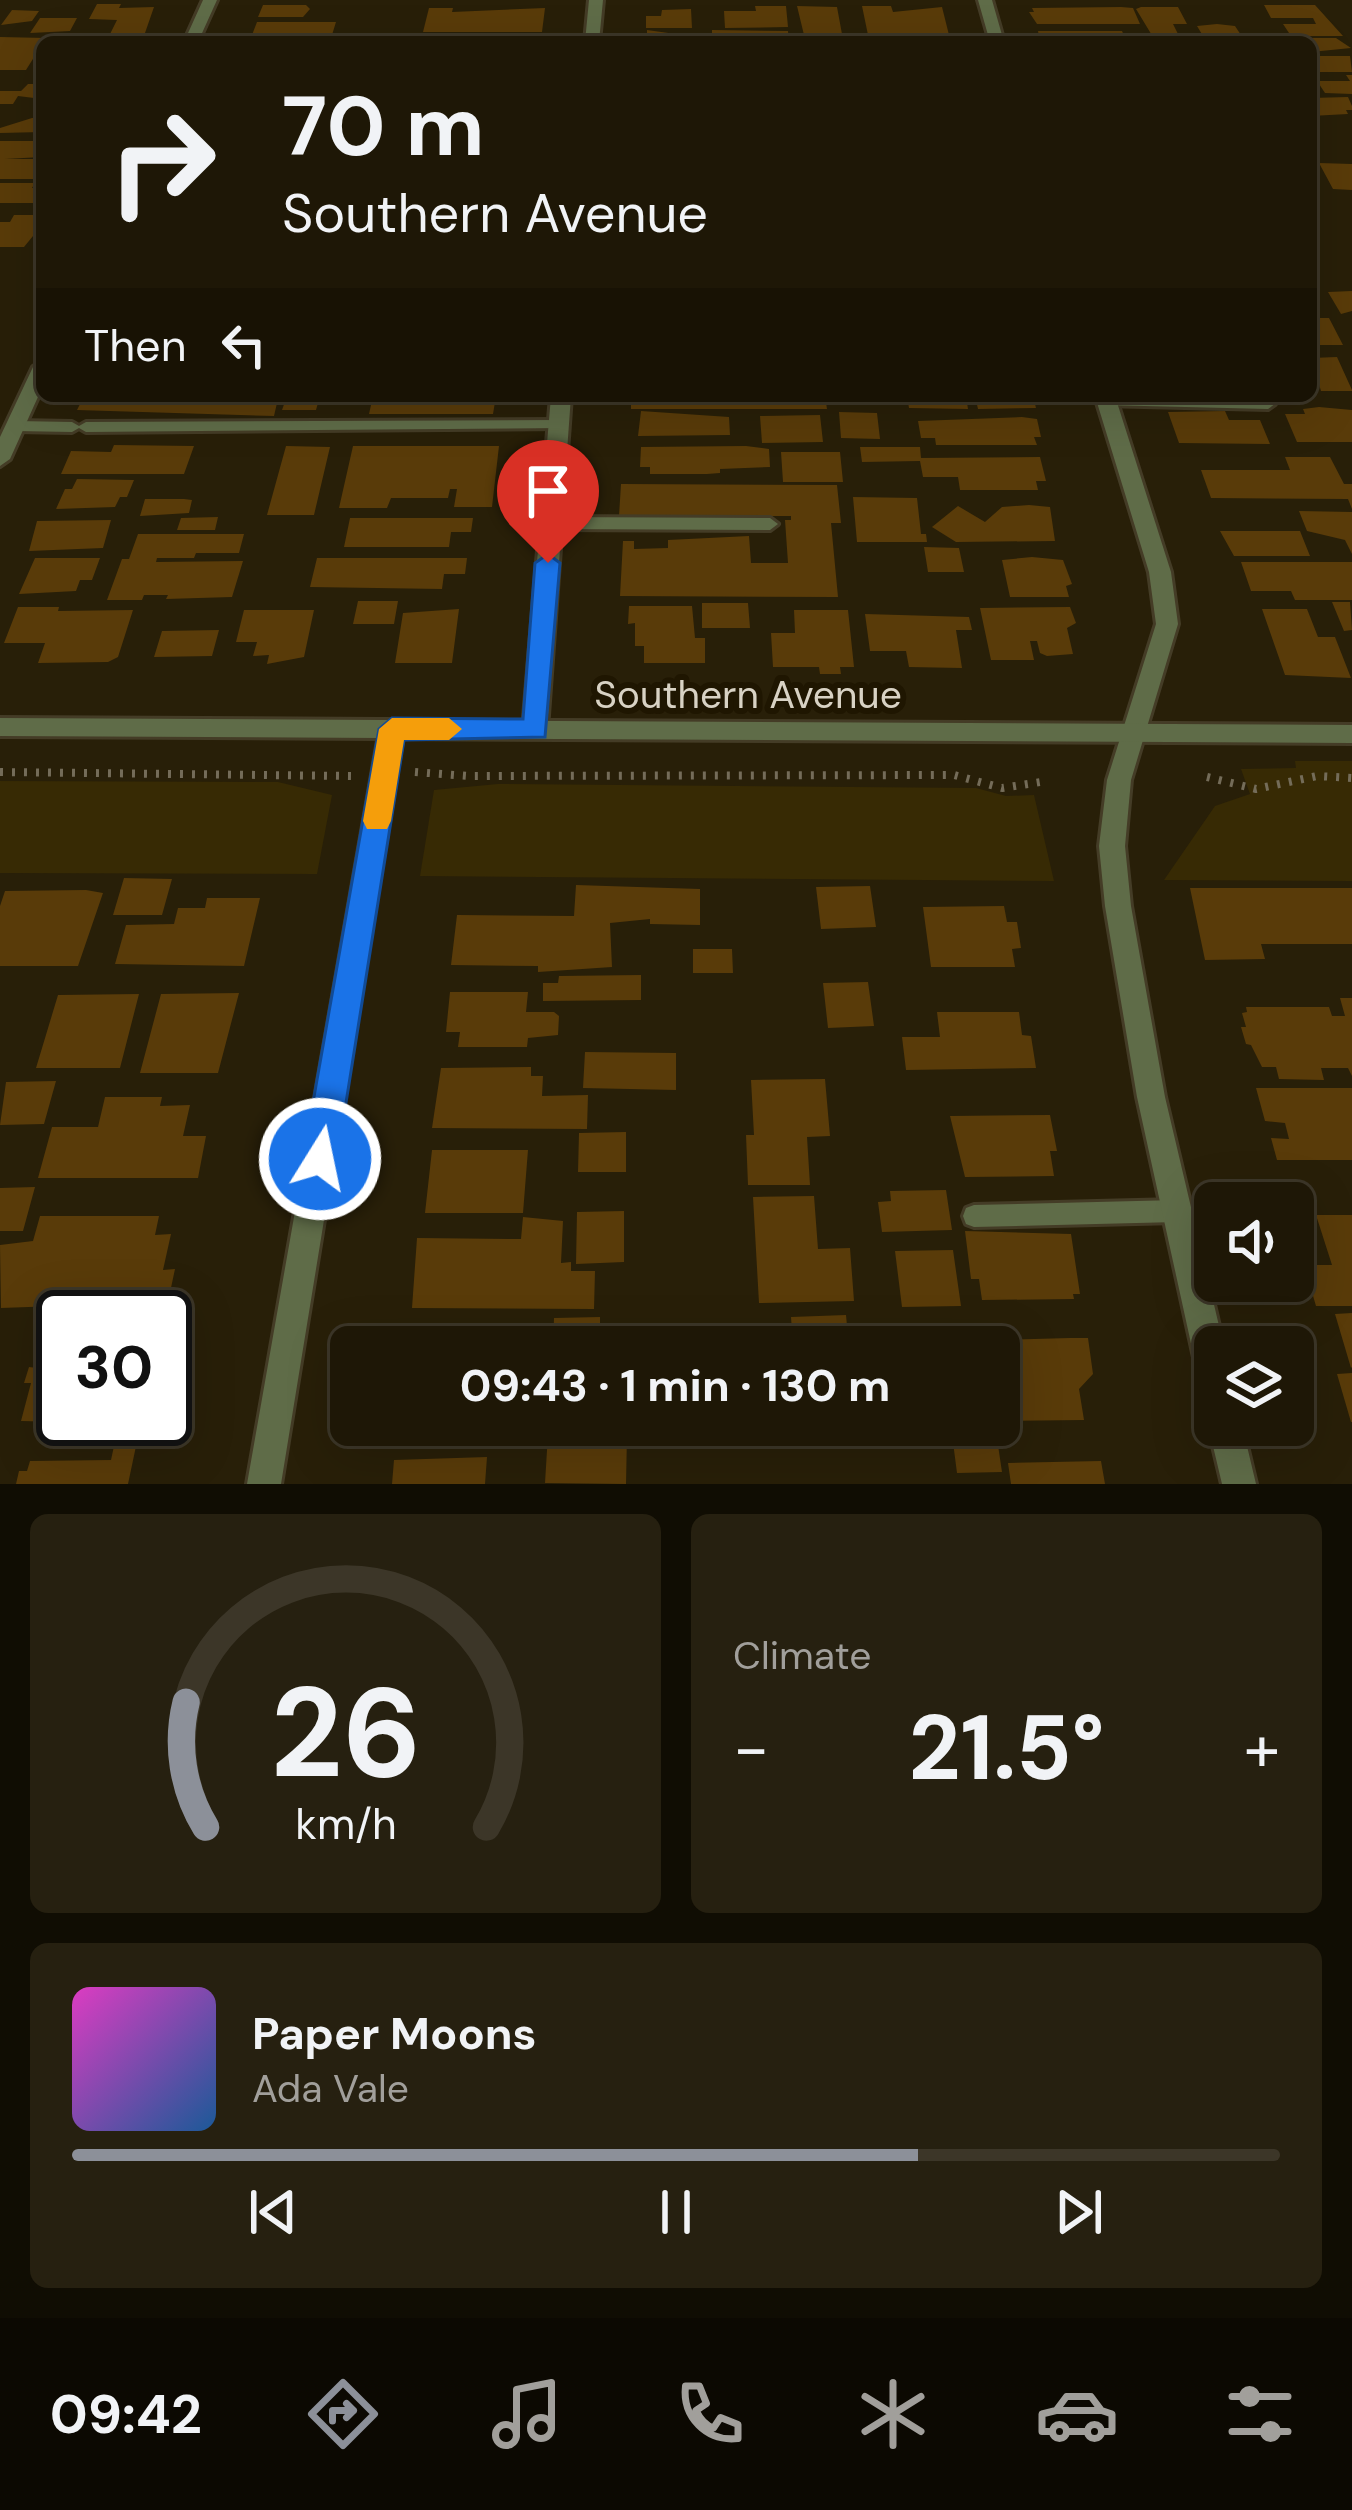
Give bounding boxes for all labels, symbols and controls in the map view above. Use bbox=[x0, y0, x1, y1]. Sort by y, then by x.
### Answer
text: 70 m bbox=[282, 72, 485, 181]
icon: right bbox=[84, 84, 240, 240]
text: Southern Avenue bbox=[282, 178, 708, 249]
icon: left bbox=[211, 312, 277, 378]
text: Then bbox=[84, 316, 187, 375]
pin bbox=[497, 440, 599, 563]
icon: arrive bbox=[515, 458, 581, 524]
street label: Southern Avenue bbox=[594, 669, 902, 720]
position arrow bbox=[257, 1096, 383, 1222]
map controls bbox=[1194, 1182, 1314, 1446]
button: sound bbox=[1194, 1182, 1314, 1302]
speed limit sign: 30 bbox=[36, 1290, 192, 1446]
button: layers bbox=[1194, 1326, 1314, 1446]
text: 09:43 · 1 min · 130 m bbox=[460, 1356, 890, 1415]
text: Climate bbox=[733, 1630, 871, 1681]
text: 26 bbox=[270, 1652, 421, 1815]
text: 21.5° bbox=[908, 1690, 1105, 1807]
text: − bbox=[733, 1706, 769, 1791]
text: + bbox=[1244, 1706, 1280, 1791]
text: km/h bbox=[295, 1795, 396, 1851]
text: Paper Moons bbox=[252, 2004, 537, 2063]
text: Ada Vale bbox=[252, 2063, 409, 2114]
icon: previous bbox=[240, 2179, 306, 2245]
icon: pause bbox=[643, 2179, 709, 2245]
icon: next bbox=[1046, 2179, 1112, 2245]
icon: directions bbox=[301, 2372, 385, 2456]
icon: music bbox=[485, 2372, 569, 2456]
icon: phone bbox=[668, 2372, 752, 2456]
icon: climate bbox=[851, 2372, 935, 2456]
icon: car bbox=[1035, 2372, 1119, 2456]
icon: filters bbox=[1218, 2372, 1302, 2456]
text: 09:42 bbox=[50, 2379, 202, 2450]

